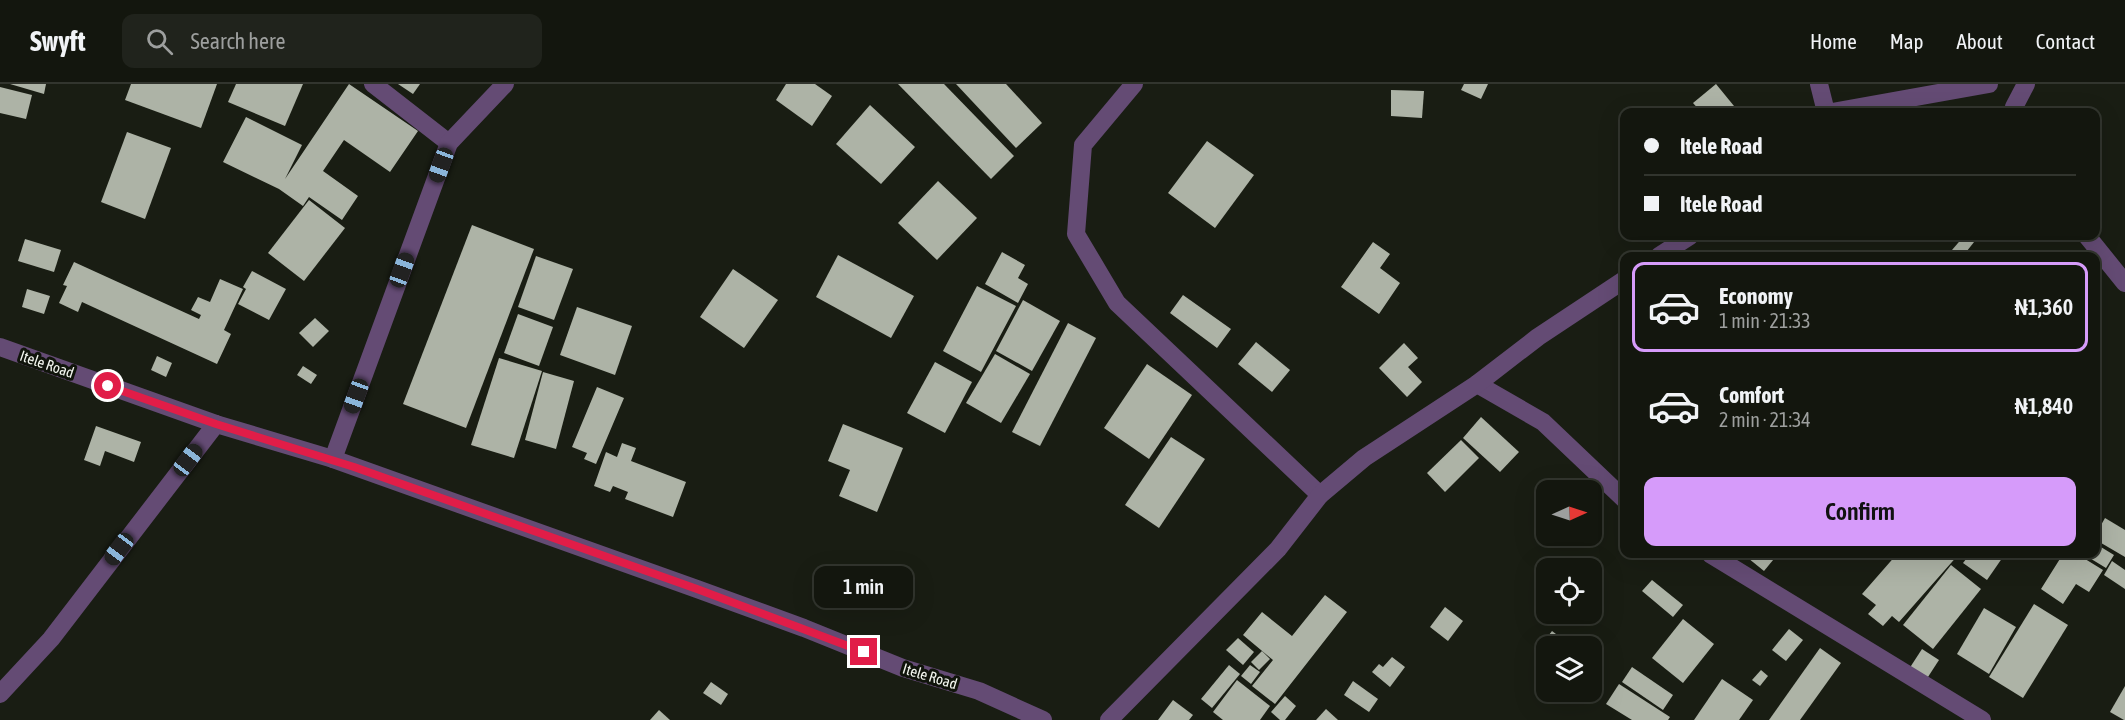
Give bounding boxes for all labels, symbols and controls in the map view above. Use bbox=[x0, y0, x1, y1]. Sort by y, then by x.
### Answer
search box bbox=[122, 14, 542, 68]
text: Swyft bbox=[30, 25, 86, 57]
icon: search bbox=[143, 25, 176, 58]
text: Search here bbox=[191, 28, 285, 54]
text: Home bbox=[1810, 29, 1857, 53]
text: Map bbox=[1890, 29, 1924, 53]
text: About bbox=[1957, 29, 2003, 53]
text: Contact bbox=[2036, 29, 2095, 53]
text: Itele Road bbox=[1680, 133, 1762, 159]
car bbox=[426, 145, 456, 185]
text: Itele Road bbox=[1680, 191, 1762, 217]
car bbox=[387, 250, 417, 290]
icon: car bbox=[1647, 280, 1701, 334]
text: Economy bbox=[1719, 283, 1793, 309]
text: ₦1,360 bbox=[2015, 294, 2073, 320]
text: 1 min · 21:33 bbox=[1719, 309, 1811, 332]
street label: Itele Road bbox=[18, 347, 76, 381]
route start bbox=[94, 372, 121, 399]
car bbox=[341, 376, 371, 416]
icon: car bbox=[1647, 379, 1701, 433]
text: Comfort bbox=[1719, 382, 1784, 408]
text: ₦1,840 bbox=[2015, 393, 2073, 419]
text: 2 min · 21:34 bbox=[1719, 408, 1811, 431]
car bbox=[170, 440, 206, 480]
button: Confirm bbox=[1644, 477, 2076, 546]
north arrow bbox=[1536, 480, 1602, 546]
map controls bbox=[1536, 480, 1602, 702]
car bbox=[101, 529, 137, 569]
button: locate bbox=[1536, 558, 1602, 624]
callout: 1 min bbox=[814, 565, 914, 607]
text: 1 min bbox=[843, 575, 884, 598]
button: layers bbox=[1536, 636, 1602, 702]
route end bbox=[850, 638, 877, 665]
street label: Itele Road bbox=[901, 660, 959, 692]

